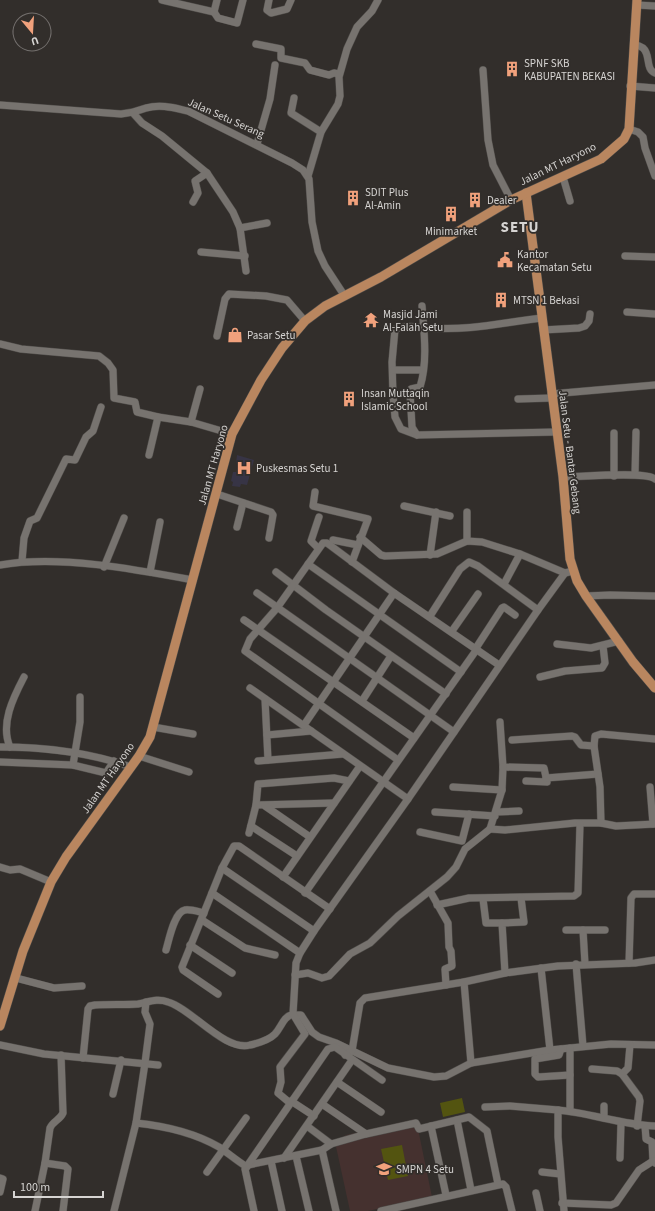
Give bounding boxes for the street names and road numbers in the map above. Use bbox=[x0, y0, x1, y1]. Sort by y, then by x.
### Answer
street label: Jalan Setu Serang bbox=[185, 94, 267, 142]
street label: Jalan MT Haryono bbox=[517, 139, 599, 189]
street label: Jalan Setu - Bantar Gebang bbox=[555, 389, 585, 515]
street label: Jalan MT Haryono bbox=[194, 423, 232, 507]
street label: Jalan MT Haryono bbox=[78, 740, 138, 816]

